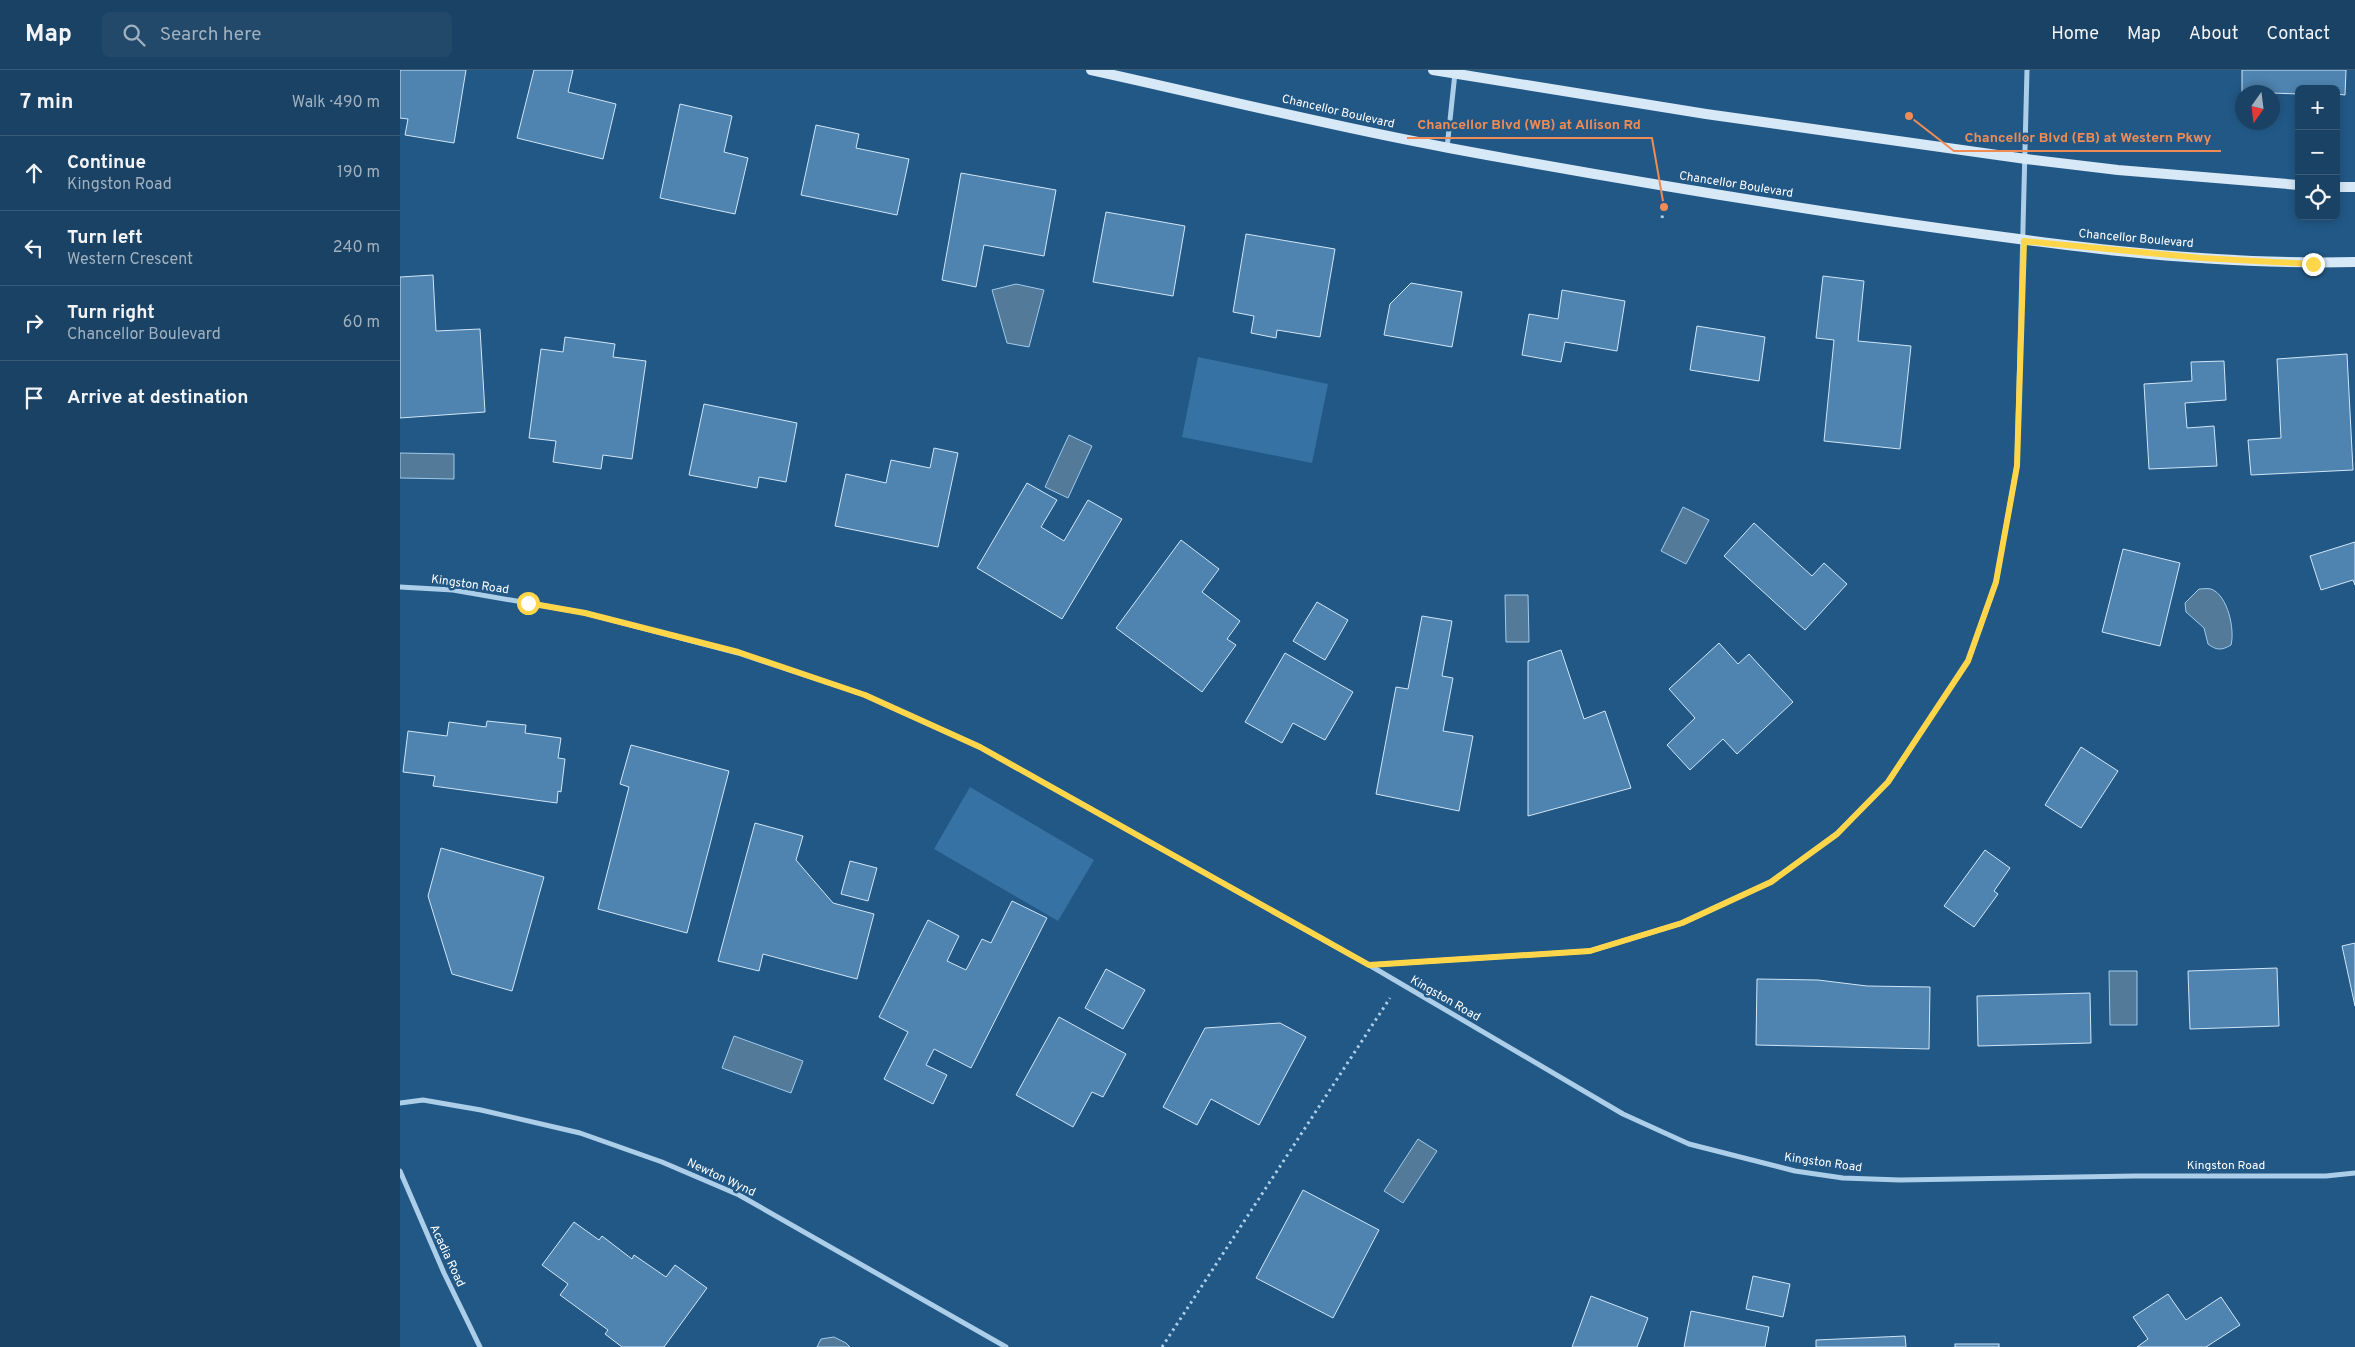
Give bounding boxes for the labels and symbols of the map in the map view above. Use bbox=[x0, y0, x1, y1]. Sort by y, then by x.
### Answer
north arrow bbox=[2235, 85, 2280, 130]
street label: Chancellor Boulevard bbox=[1280, 91, 1396, 133]
callout: Chancellor Blvd (WB) at Allison Rd bbox=[1407, 109, 1652, 138]
text: Chancellor Blvd (WB) at Allison Rd bbox=[1417, 117, 1641, 134]
callout: Chancellor Blvd (EB) at Western Pkwy bbox=[1954, 122, 2221, 151]
text: Chancellor Blvd (EB) at Western Pkwy bbox=[1965, 130, 2211, 147]
street label: Chancellor Boulevard bbox=[1678, 168, 1794, 202]
street label: Chancellor Boulevard bbox=[2078, 226, 2194, 252]
route end bbox=[2302, 253, 2325, 276]
street label: Kingston Road bbox=[430, 572, 510, 598]
route start bbox=[517, 592, 540, 615]
street label: Kingston Road bbox=[1407, 972, 1483, 1026]
street label: Kingston Road bbox=[1783, 1150, 1863, 1176]
street label: Newton Wynd bbox=[684, 1155, 758, 1201]
street label: Kingston Road bbox=[2187, 1158, 2265, 1174]
street label: Acadia Road bbox=[426, 1222, 468, 1290]

